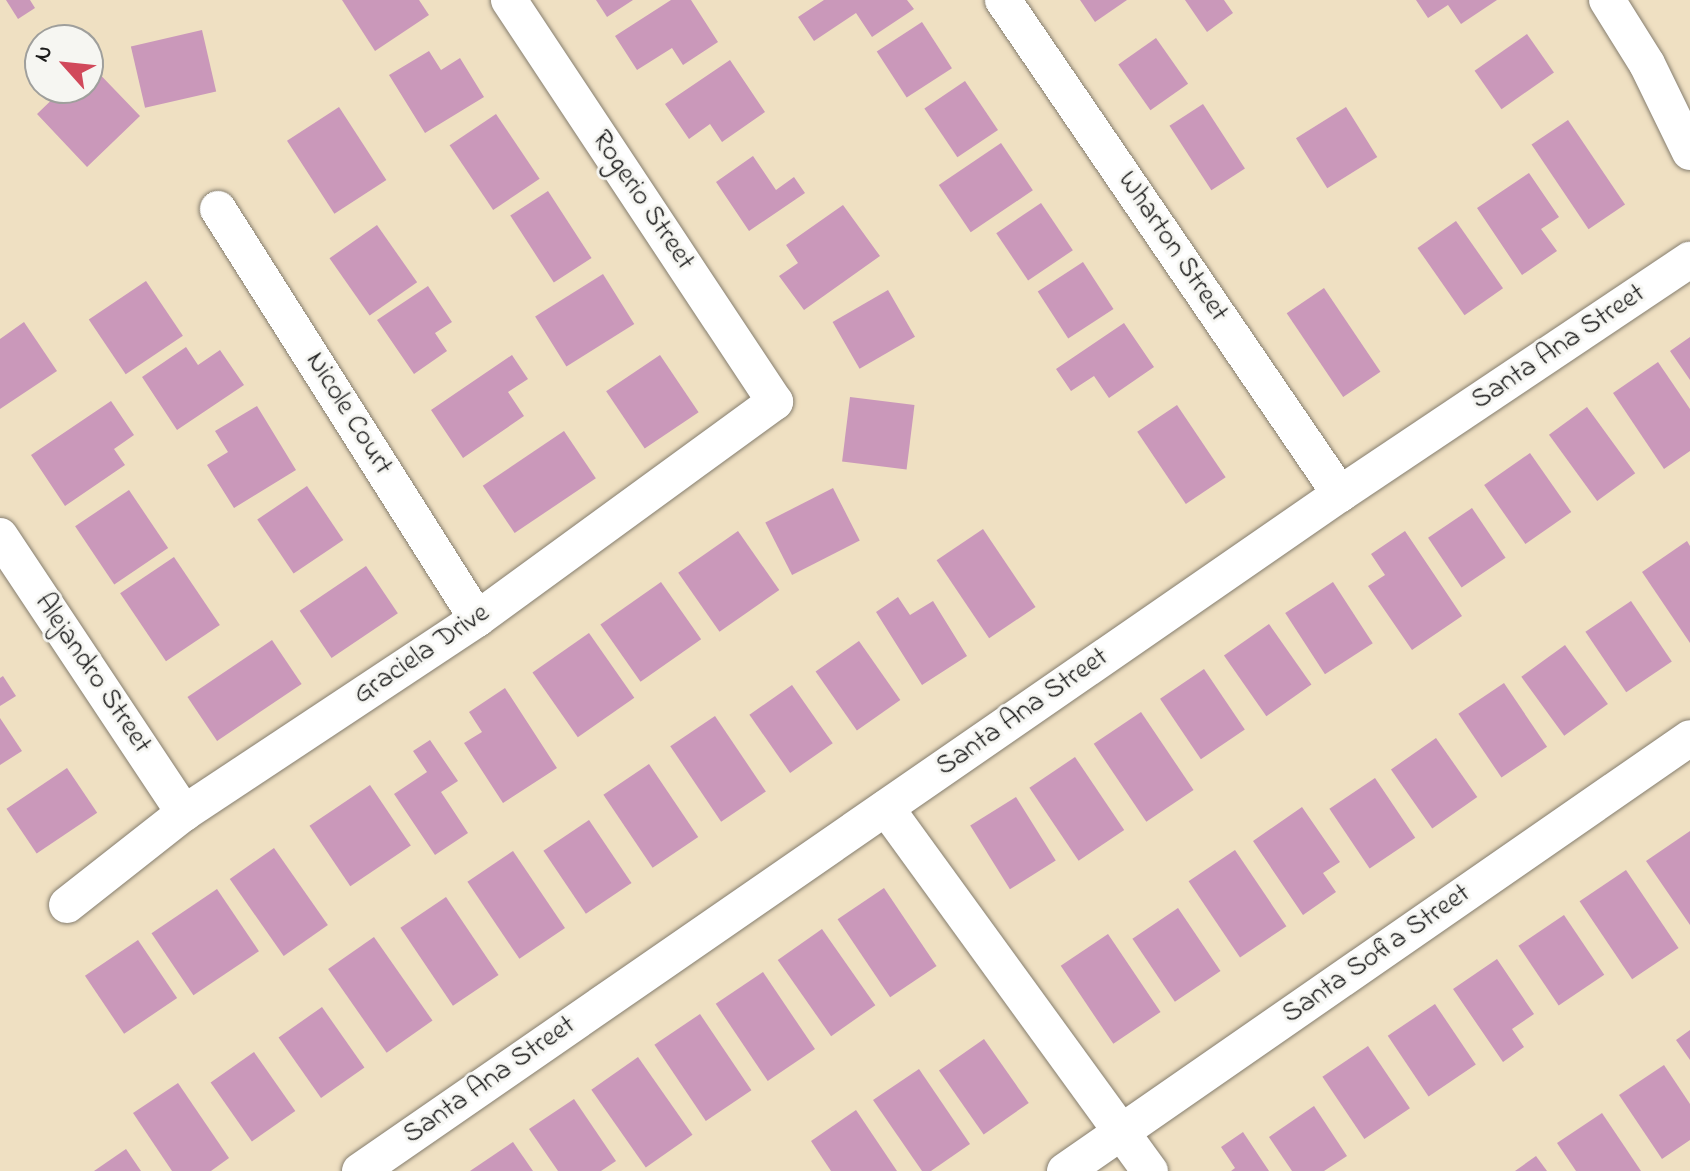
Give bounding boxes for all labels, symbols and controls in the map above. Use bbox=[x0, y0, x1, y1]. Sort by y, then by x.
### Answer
north arrow bbox=[24, 24, 104, 104]
text: N bbox=[27, 40, 62, 68]
street label: Rogerio Street bbox=[583, 125, 701, 277]
street label: Wharton Street bbox=[1109, 165, 1235, 329]
street label: Santa Ana Street bbox=[1466, 278, 1652, 418]
street label: Nicole Court bbox=[297, 346, 399, 482]
street label: Alejandro Street bbox=[26, 588, 158, 760]
street label: Graciela Drive bbox=[348, 597, 496, 713]
street label: Santa Ana Street bbox=[931, 641, 1115, 785]
street label: Santa Sofia Street bbox=[1277, 878, 1477, 1032]
street label: Santa Ana Street bbox=[398, 1009, 582, 1153]

